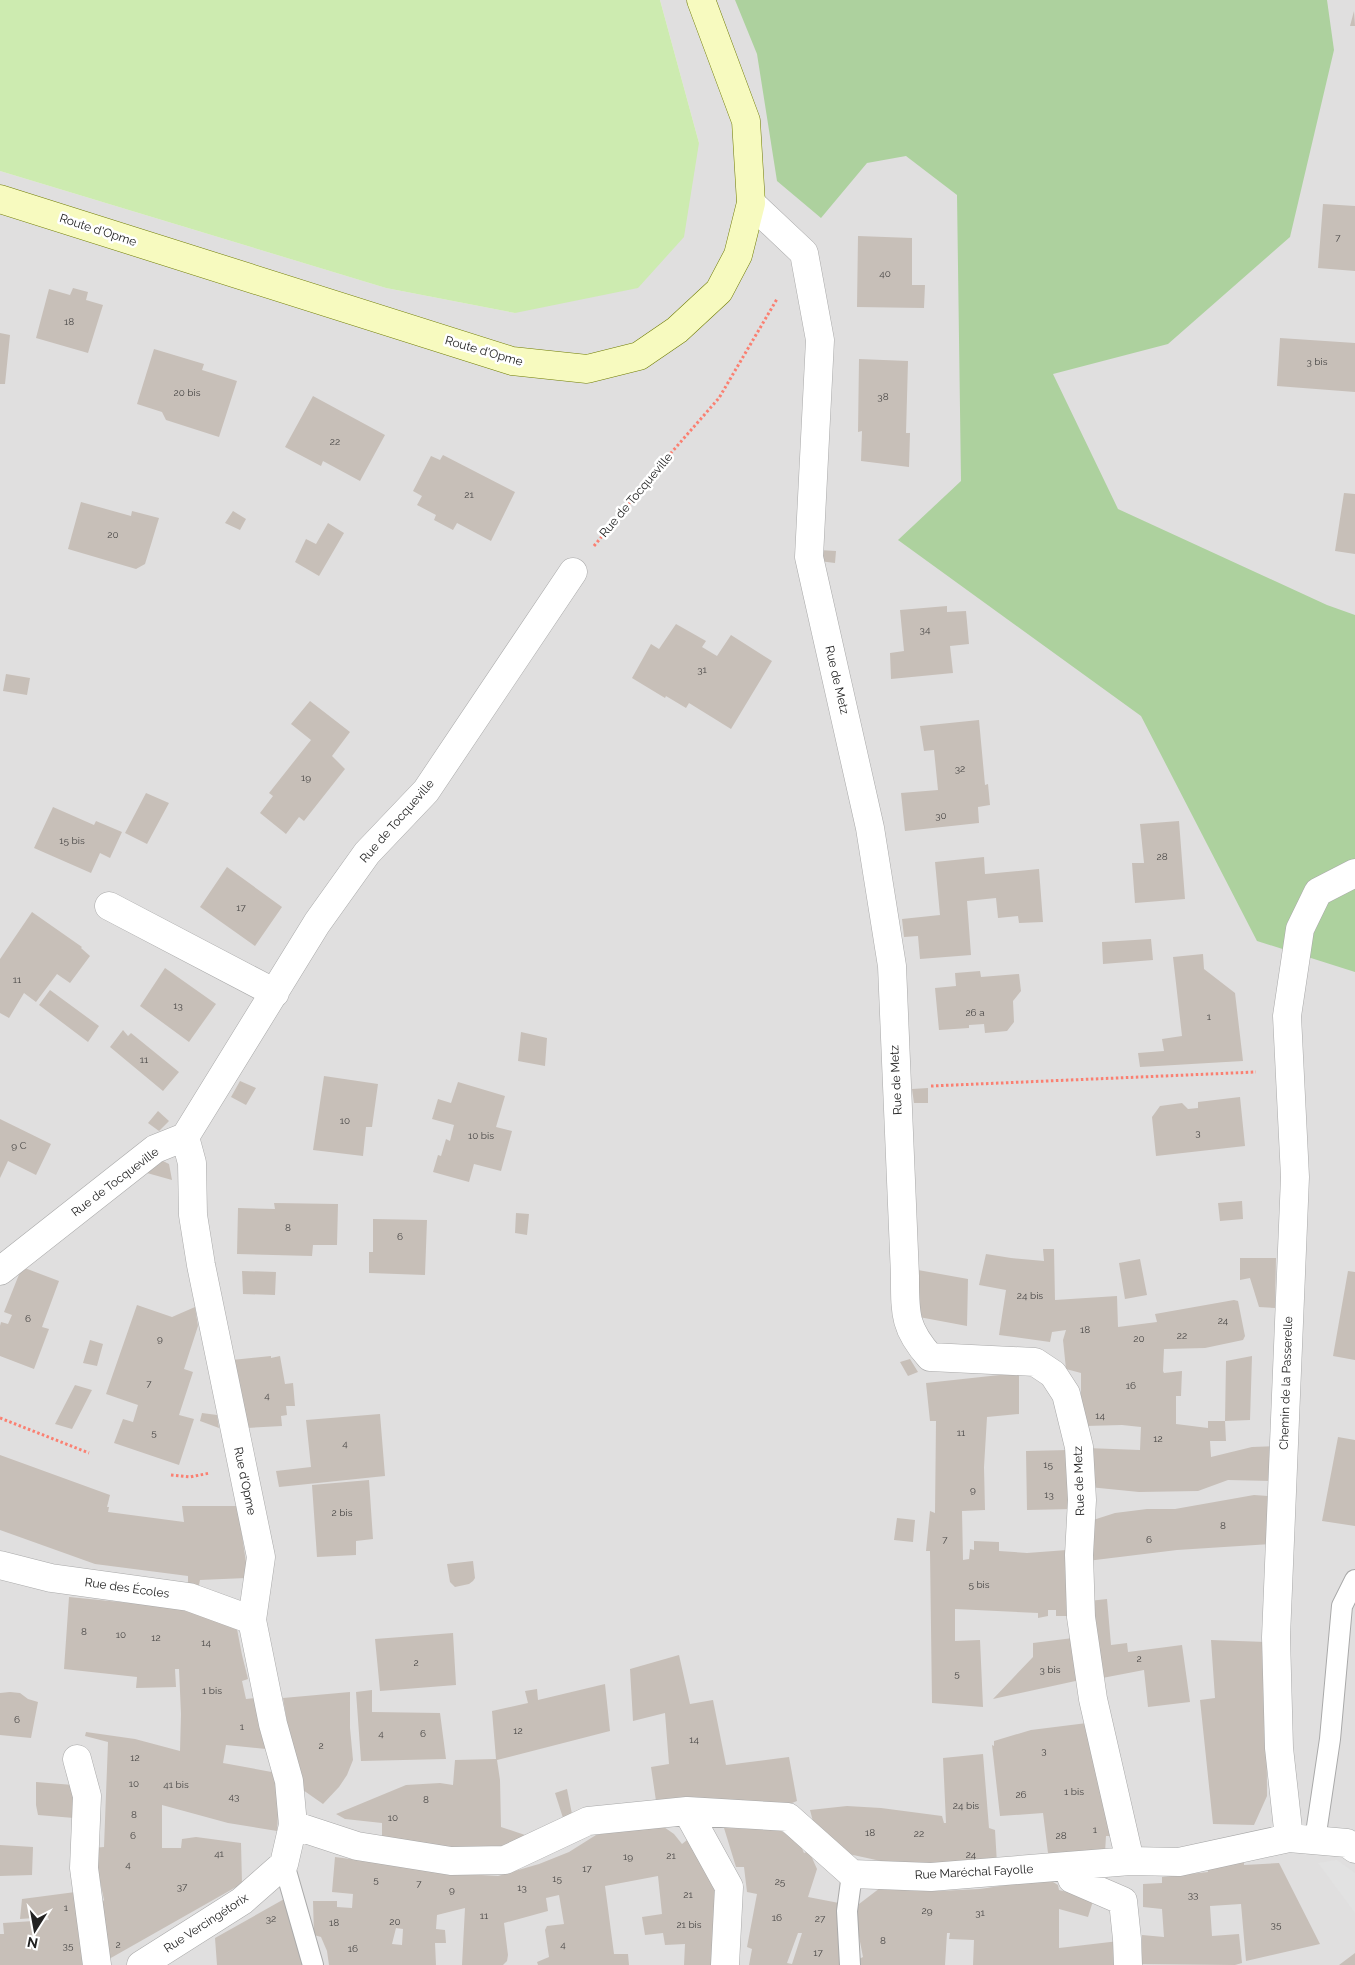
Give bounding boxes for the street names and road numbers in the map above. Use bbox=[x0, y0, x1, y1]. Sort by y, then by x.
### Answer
street label: Route d'Opme bbox=[58, 211, 138, 249]
street label: Route d'Opme bbox=[444, 333, 524, 369]
street label: Rue de Tocqueville bbox=[597, 450, 675, 540]
street label: Rue de Metz bbox=[822, 644, 852, 716]
street label: Rue de Tocqueville bbox=[357, 776, 437, 866]
street label: Rue de Metz bbox=[887, 1045, 905, 1115]
street label: Rue de Tocqueville bbox=[69, 1145, 161, 1219]
street label: Chemin de la Passerelle bbox=[1277, 1316, 1295, 1450]
street label: Rue d'Opme bbox=[231, 1446, 259, 1516]
street label: Rue de Metz bbox=[1071, 1446, 1087, 1516]
street label: Rue des Écoles bbox=[84, 1575, 170, 1601]
street label: Rue Maréchal Fayolle bbox=[914, 1862, 1034, 1882]
street label: Rue Vercingétorix bbox=[161, 1891, 251, 1955]

